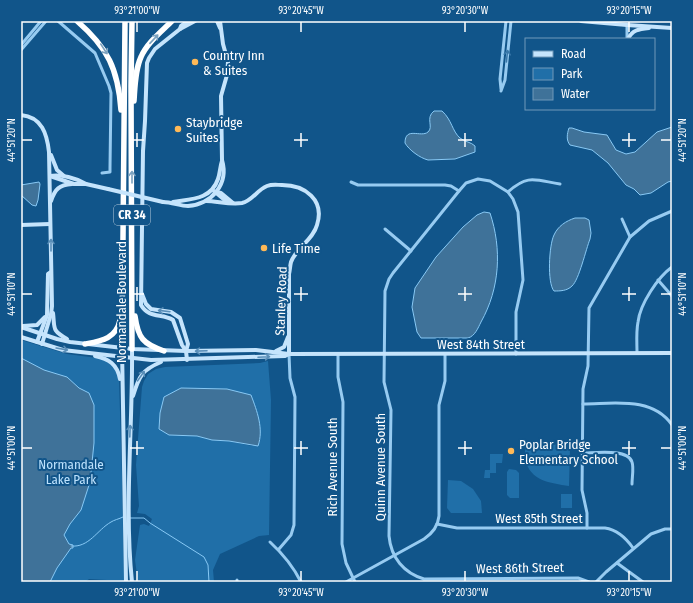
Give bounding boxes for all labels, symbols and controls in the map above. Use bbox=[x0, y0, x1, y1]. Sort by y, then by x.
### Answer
text: 93°21'00"W bbox=[114, 5, 160, 17]
text: 93°20'45"W bbox=[278, 5, 324, 17]
text: 93°20'30"W bbox=[442, 5, 489, 17]
text: 93°20'15"W bbox=[607, 5, 652, 17]
one-way arrow bbox=[149, 34, 159, 44]
legend bbox=[525, 38, 655, 110]
one-way arrow bbox=[100, 43, 108, 55]
text: Road bbox=[561, 47, 586, 61]
place label: Country Inn & Suites bbox=[203, 48, 265, 78]
one-way arrow bbox=[504, 50, 511, 63]
marker: Country Inn & Suites bbox=[190, 57, 200, 67]
text: Park bbox=[561, 67, 583, 81]
text: Water bbox=[561, 87, 590, 101]
place label: Staybridge Suites bbox=[186, 115, 243, 145]
text: 44°51'20"N bbox=[6, 118, 18, 162]
text: 44°51'20"N bbox=[677, 118, 689, 162]
marker: Staybridge Suites bbox=[173, 124, 183, 134]
one-way arrow bbox=[128, 171, 136, 184]
road number: CR 34 bbox=[114, 205, 150, 225]
one-way arrow bbox=[47, 239, 55, 252]
street label: Normandale Boulevard bbox=[114, 241, 129, 363]
place label: Life Time bbox=[272, 241, 320, 256]
marker: Life Time bbox=[259, 243, 269, 253]
street label: Stanley Road bbox=[272, 266, 290, 336]
text: 44°51'10"N bbox=[6, 272, 18, 316]
text: 44°51'10"N bbox=[677, 272, 689, 316]
one-way arrow bbox=[158, 307, 171, 315]
street label: West 84th Street bbox=[437, 337, 526, 352]
one-way arrow bbox=[55, 345, 68, 353]
one-way arrow bbox=[195, 347, 208, 355]
one-way arrow bbox=[257, 353, 270, 360]
one-way arrow bbox=[137, 370, 146, 381]
street label: Quinn Avenue South bbox=[373, 413, 388, 521]
street label: Rich Avenue South bbox=[325, 417, 340, 517]
one-way arrow bbox=[126, 425, 134, 438]
text: 44°51'00"N bbox=[6, 426, 18, 470]
text: 44°51'00"N bbox=[677, 426, 689, 470]
place label: Poplar Bridge Elementary School bbox=[519, 437, 619, 467]
marker: Poplar Bridge Elementary School bbox=[506, 446, 516, 456]
park label: Normandale Lake Park bbox=[38, 457, 104, 487]
street label: West 85th Street bbox=[495, 511, 583, 526]
street label: West 86th Street bbox=[476, 560, 565, 576]
text: 93°21'00"W bbox=[114, 587, 160, 599]
text: 93°20'45"W bbox=[278, 587, 324, 599]
text: 93°20'30"W bbox=[442, 587, 489, 599]
text: 93°20'15"W bbox=[607, 587, 652, 599]

